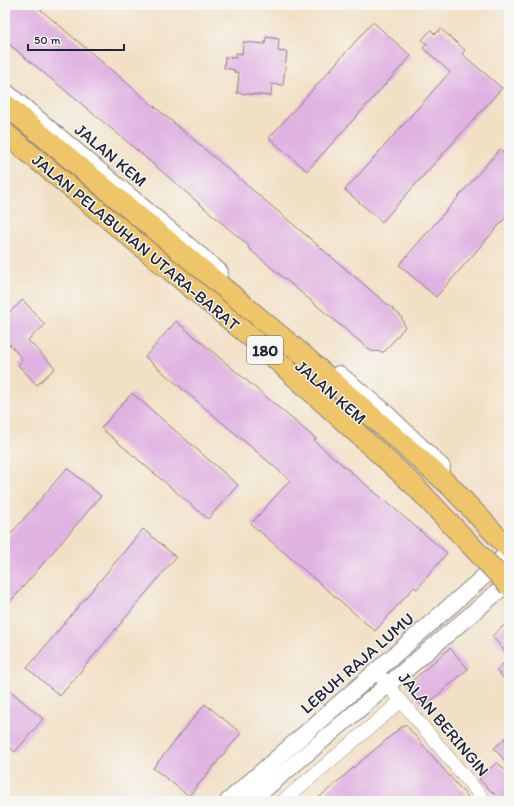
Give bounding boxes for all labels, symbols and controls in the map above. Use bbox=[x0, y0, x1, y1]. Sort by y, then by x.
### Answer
scale bar bbox=[28, 26, 124, 52]
text: 50 m bbox=[34, 33, 60, 47]
street label: JALAN KEM bbox=[71, 119, 151, 191]
street label: JALAN PELABUHAN UTARA-BARAT bbox=[28, 149, 244, 335]
road number: 180 bbox=[247, 336, 283, 364]
street label: JALAN KEM bbox=[291, 356, 371, 428]
street label: LEBUH RAJA LUMU bbox=[296, 608, 418, 718]
street label: JALAN BERINGIN bbox=[395, 668, 493, 780]

